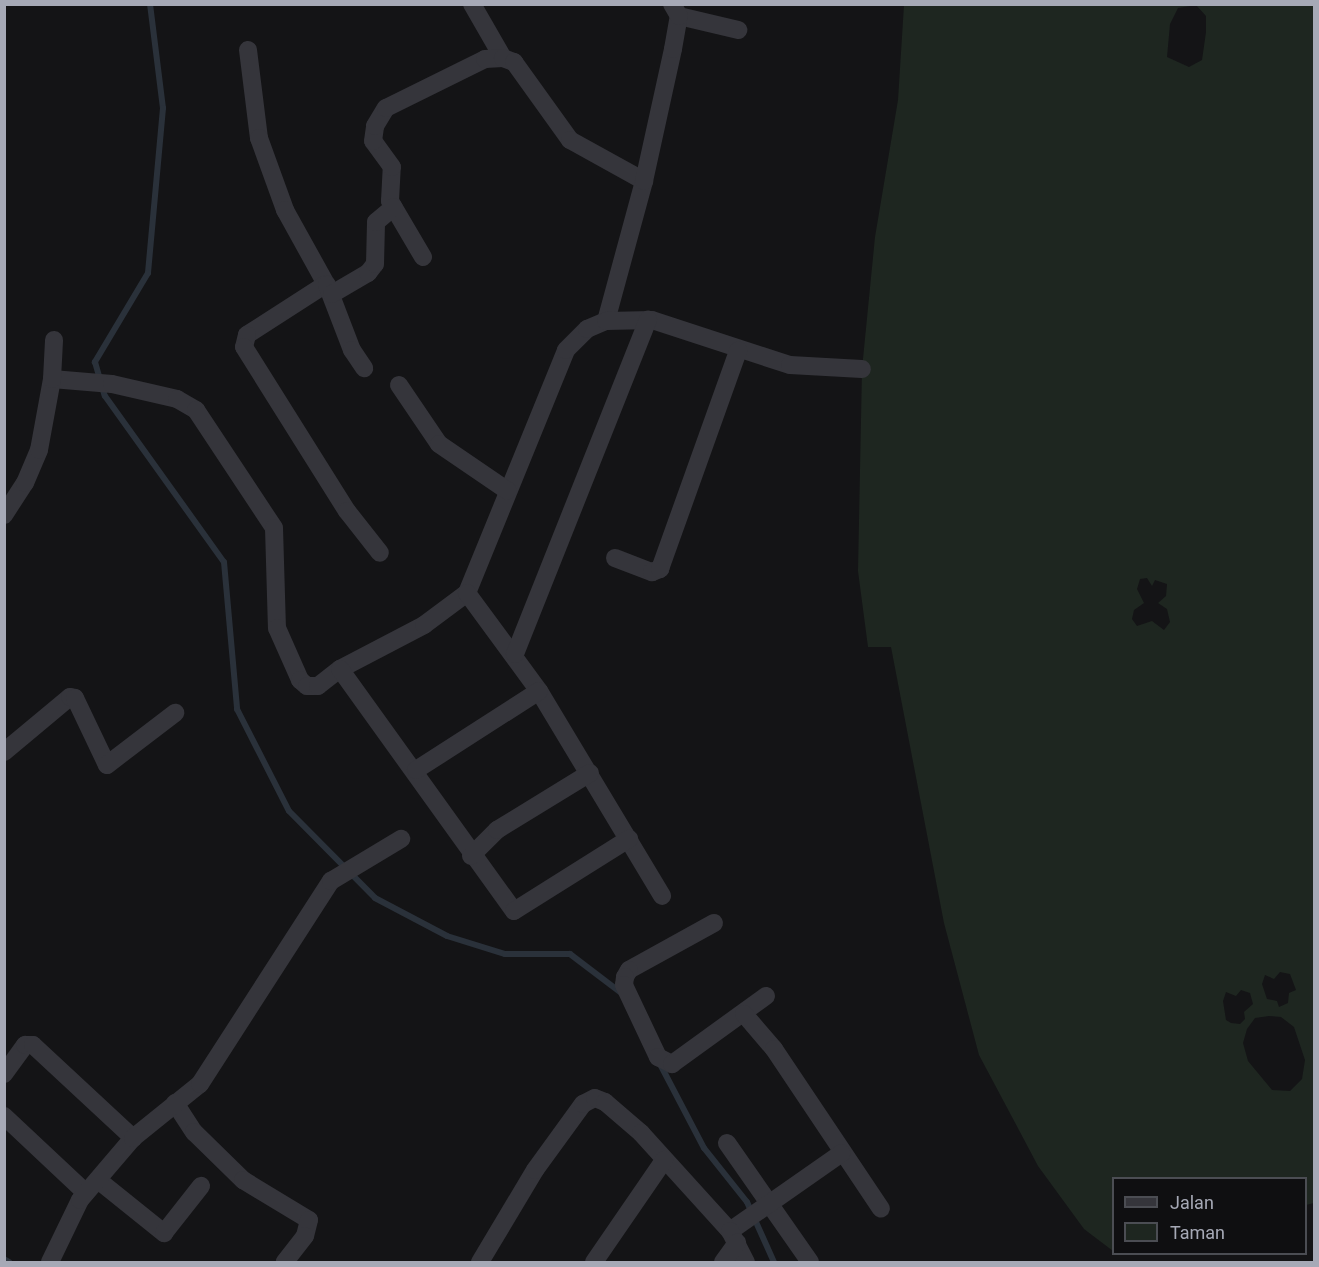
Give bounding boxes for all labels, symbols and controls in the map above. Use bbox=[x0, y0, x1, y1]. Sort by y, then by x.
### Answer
legend bbox=[1112, 1177, 1307, 1255]
text: Jalan bbox=[1170, 1192, 1214, 1213]
text: Taman bbox=[1170, 1222, 1225, 1243]

